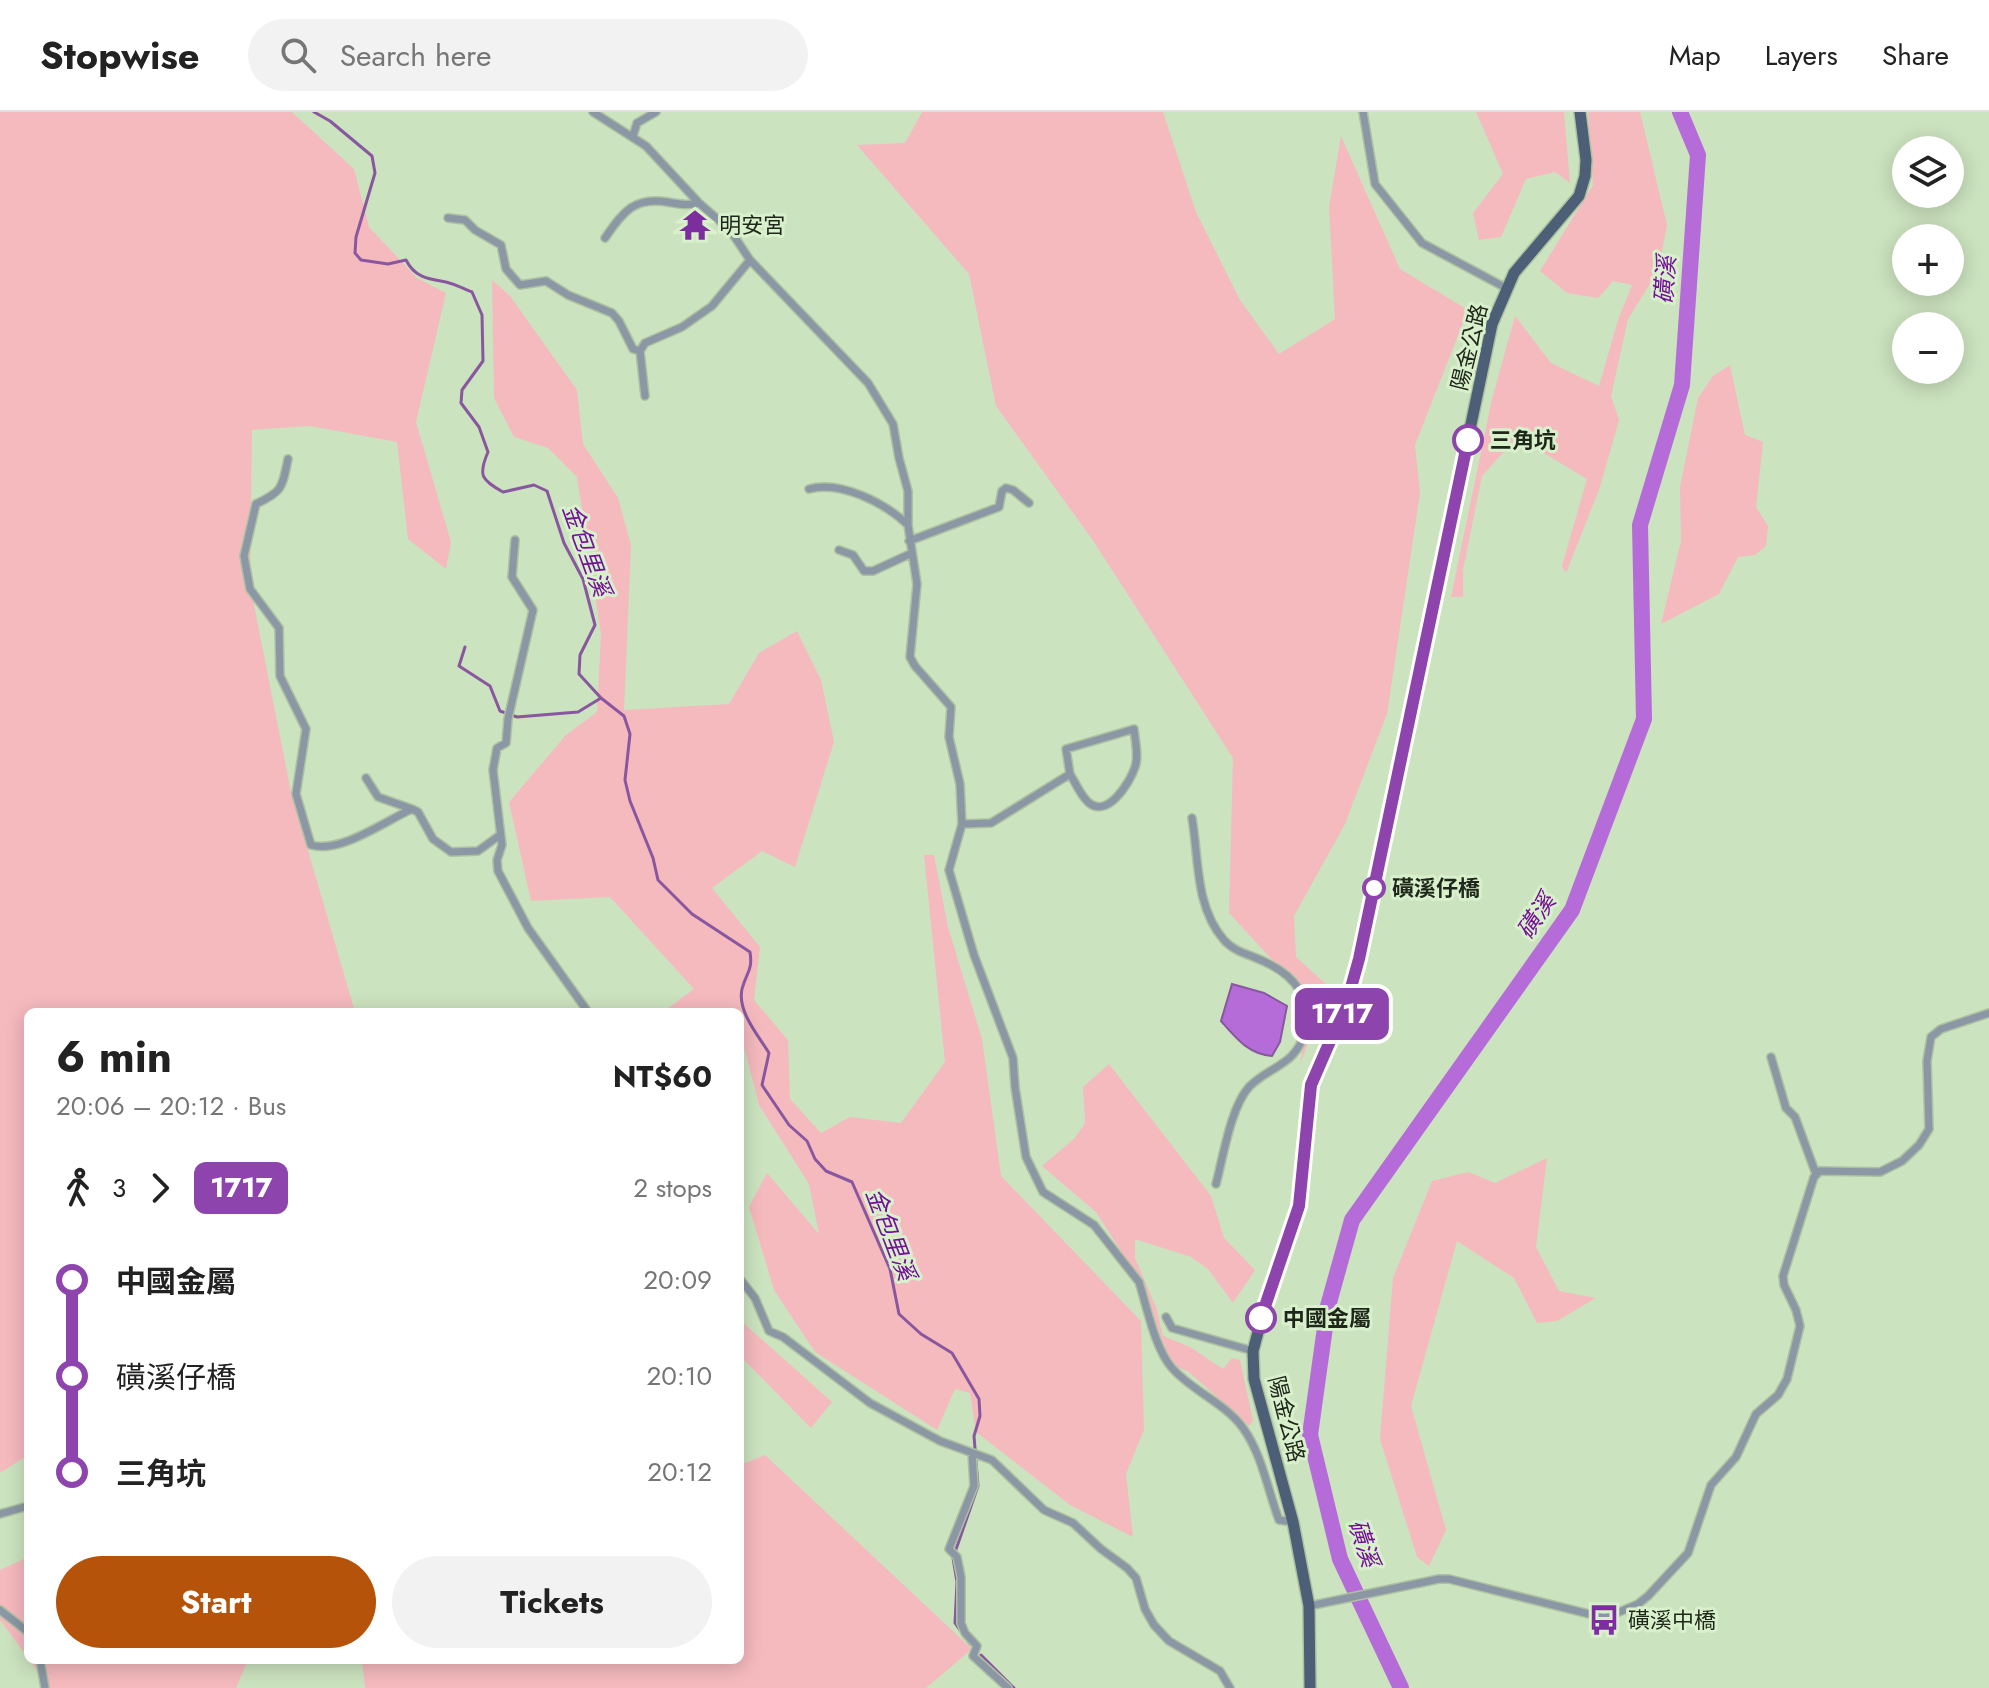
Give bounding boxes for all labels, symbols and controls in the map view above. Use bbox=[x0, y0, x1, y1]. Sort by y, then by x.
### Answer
search box bbox=[248, 19, 808, 91]
text: Stopwise bbox=[40, 28, 200, 83]
icon: search bbox=[276, 33, 320, 77]
text: Search here bbox=[340, 34, 491, 77]
text: Map bbox=[1669, 35, 1721, 76]
text: Layers bbox=[1765, 35, 1838, 76]
text: Share bbox=[1882, 35, 1949, 76]
map controls bbox=[1892, 136, 1964, 384]
button: layers bbox=[1892, 136, 1964, 208]
temple icon: 明安宮 bbox=[678, 208, 712, 242]
place label: 明安宮 bbox=[719, 209, 785, 241]
button: + bbox=[1892, 224, 1964, 296]
water label: 磺溪 bbox=[1646, 252, 1684, 305]
street label: 陽金公路 bbox=[1443, 300, 1495, 394]
button: − bbox=[1892, 312, 1964, 384]
place label: 三角坑 bbox=[1490, 424, 1556, 456]
marker: 三角坑 bbox=[1453, 425, 1483, 455]
water label: 金包里溪 bbox=[554, 499, 621, 604]
place label: 磺溪仔橋 bbox=[1392, 872, 1480, 904]
marker: 磺溪仔橋 bbox=[1363, 877, 1385, 899]
water label: 磺溪 bbox=[1508, 884, 1565, 946]
line badge: 1717 bbox=[1286, 988, 1398, 1040]
text: 1717 bbox=[1311, 993, 1373, 1034]
text: 6 min bbox=[56, 1025, 172, 1089]
text: NT$60 bbox=[613, 1055, 712, 1098]
text: 20:06 – 20:12 · Bus bbox=[56, 1087, 286, 1125]
icon: walk bbox=[56, 1166, 100, 1210]
icon: forward bbox=[138, 1166, 182, 1210]
text: 1717 bbox=[210, 1167, 272, 1208]
text: 3 bbox=[112, 1169, 126, 1207]
text: 2 stops bbox=[633, 1169, 712, 1207]
water label: 金包里溪 bbox=[857, 1183, 926, 1288]
text: 中國金屬 bbox=[116, 1260, 236, 1303]
text: 20:09 bbox=[643, 1261, 712, 1299]
place label: 中國金屬 bbox=[1283, 1302, 1371, 1334]
marker: 中國金屬 bbox=[1246, 1303, 1276, 1333]
text: 磺溪仔橋 bbox=[116, 1356, 236, 1399]
text: 20:10 bbox=[647, 1357, 712, 1395]
street label: 陽金公路 bbox=[1261, 1372, 1313, 1466]
text: 三角坑 bbox=[116, 1452, 206, 1495]
text: 20:12 bbox=[647, 1453, 712, 1491]
water label: 磺溪 bbox=[1340, 1515, 1389, 1574]
button: Start bbox=[56, 1556, 376, 1648]
button: Tickets bbox=[392, 1556, 712, 1648]
bus stop icon: 磺溪中橋 bbox=[1587, 1603, 1621, 1637]
place label: 磺溪中橋 bbox=[1628, 1604, 1716, 1636]

